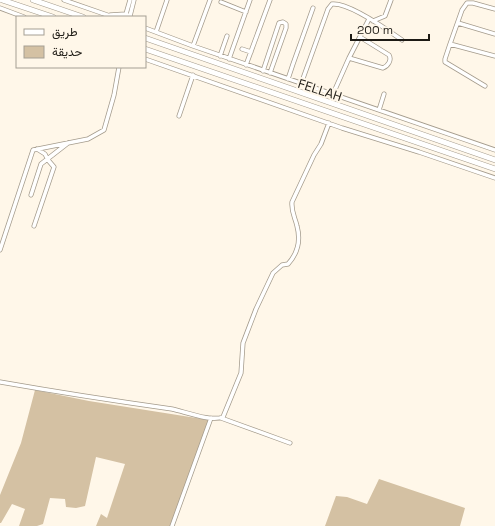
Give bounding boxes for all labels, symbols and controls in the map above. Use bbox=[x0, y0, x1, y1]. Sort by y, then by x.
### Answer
legend bbox=[16, 16, 146, 68]
scale bar bbox=[351, 16, 429, 42]
text: 200 m bbox=[357, 22, 393, 38]
text: طريق bbox=[52, 24, 78, 40]
text: حديقة bbox=[52, 44, 82, 60]
street label: FELLAH bbox=[296, 75, 344, 105]

